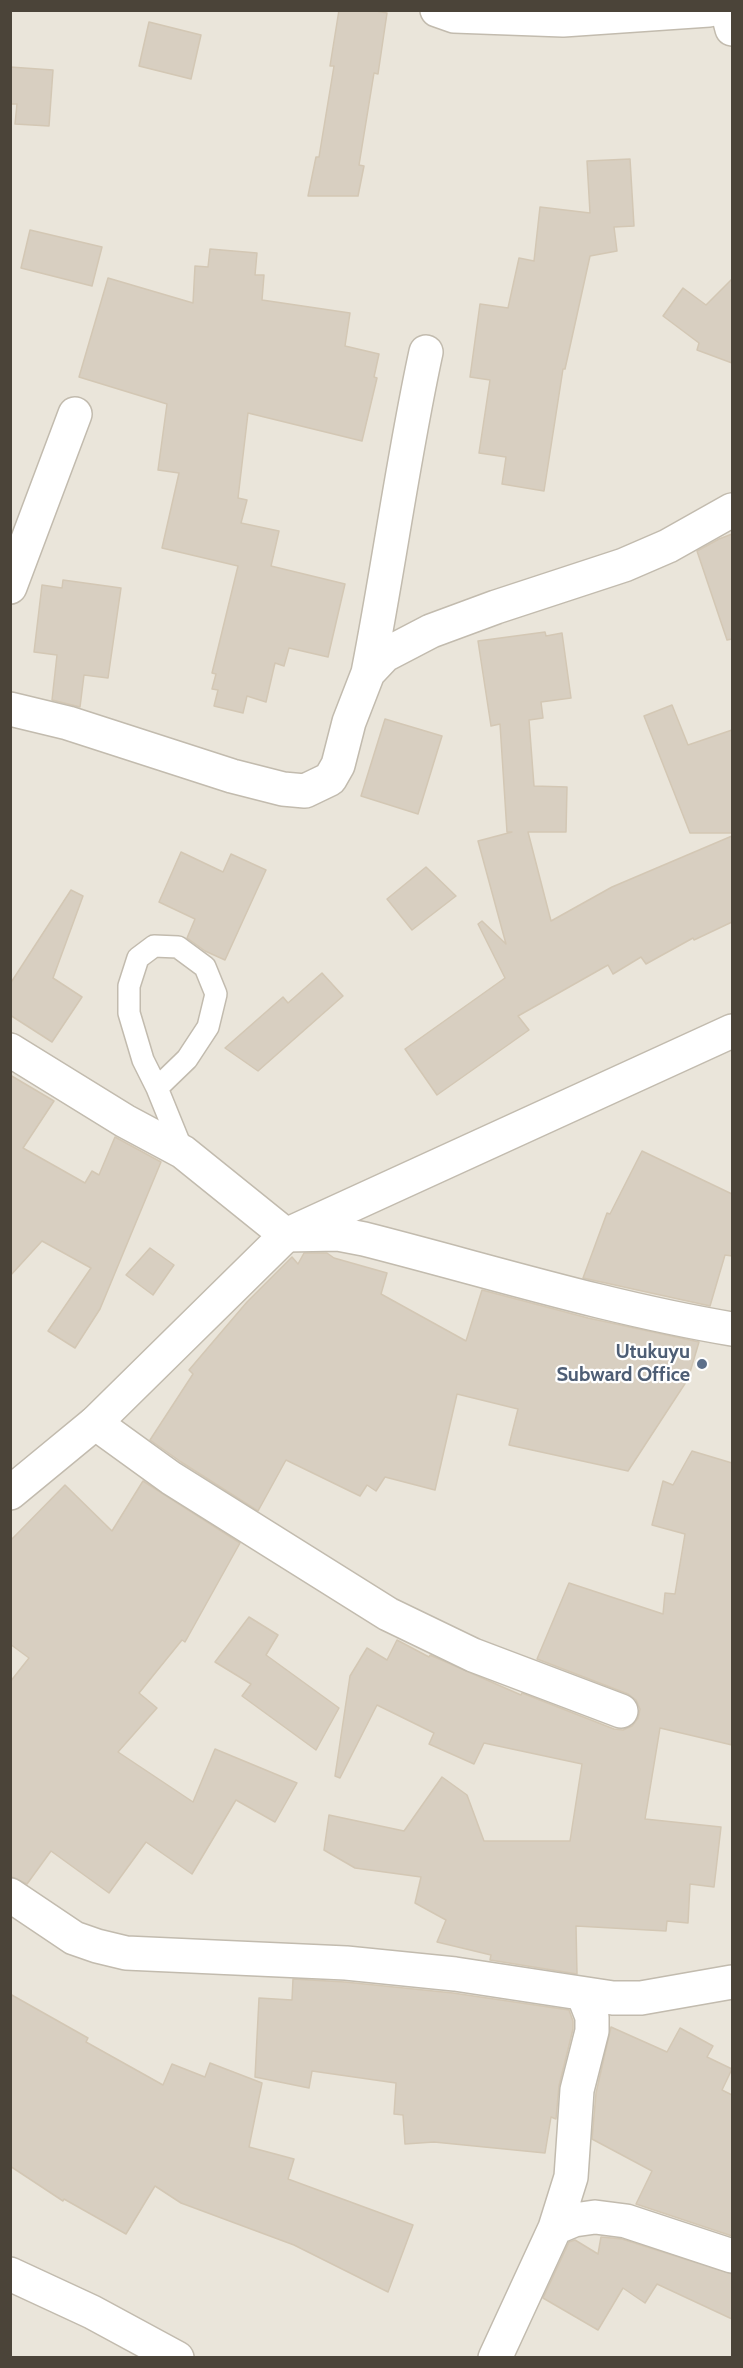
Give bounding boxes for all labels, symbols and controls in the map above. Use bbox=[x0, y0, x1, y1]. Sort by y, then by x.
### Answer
place label: Utukuyu Subward Office bbox=[556, 1340, 690, 1387]
marker: Utukuyu Subward Office bbox=[695, 1357, 709, 1371]

